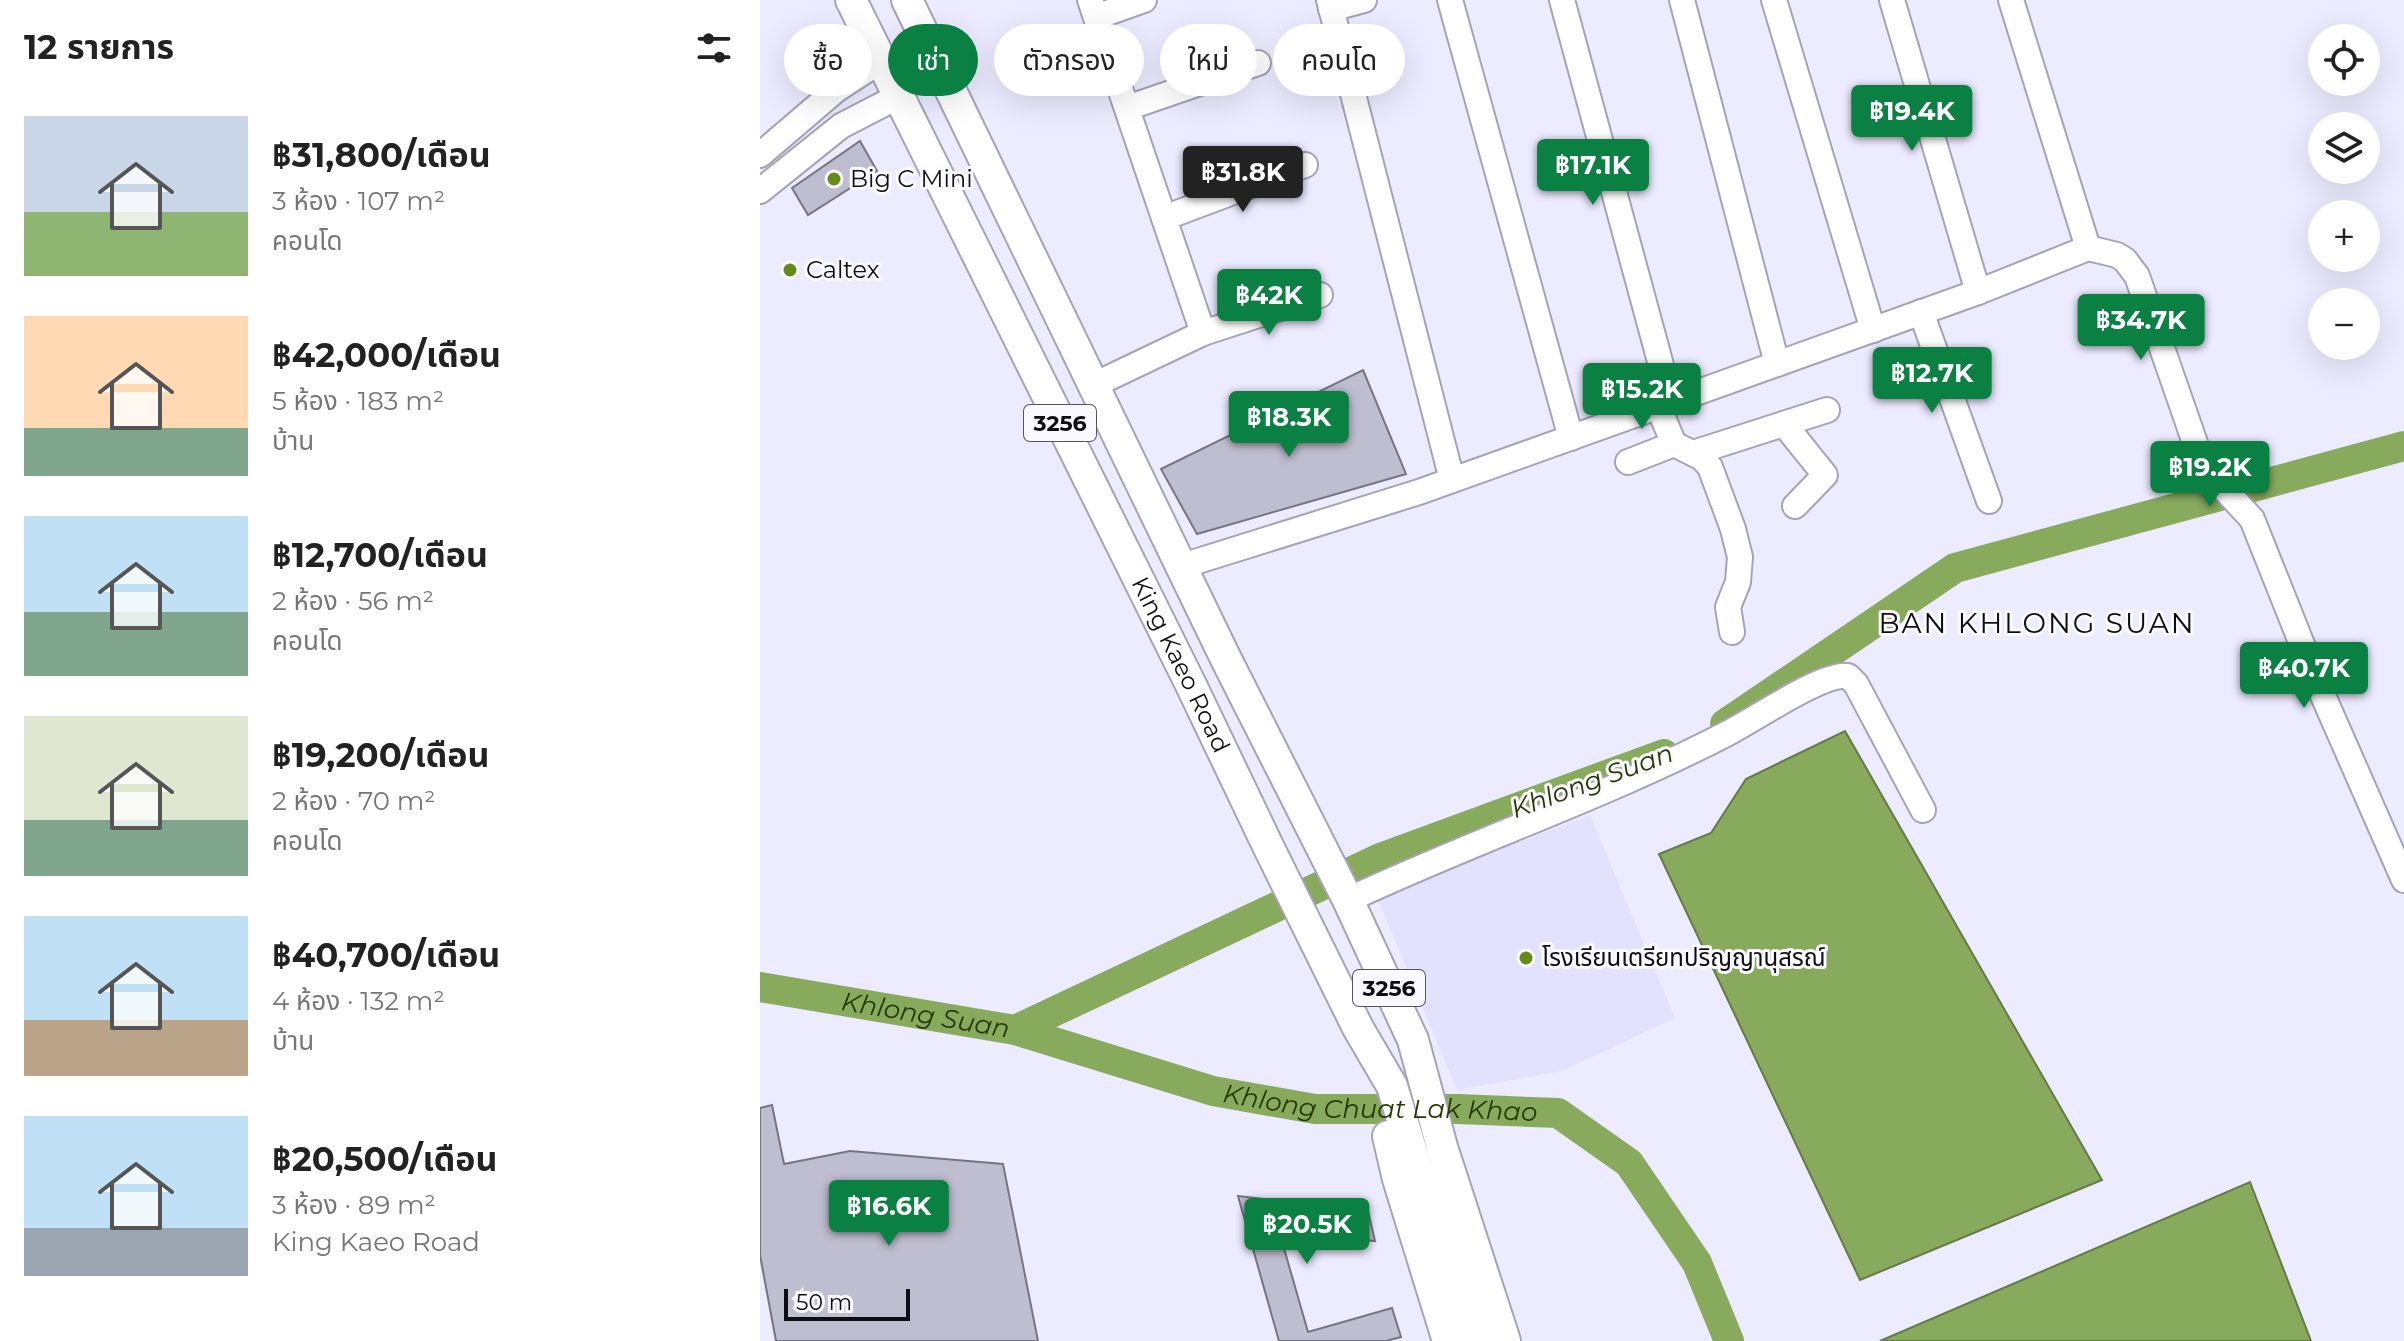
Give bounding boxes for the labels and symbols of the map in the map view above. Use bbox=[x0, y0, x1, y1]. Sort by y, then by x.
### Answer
pin: ฿19.4K bbox=[1847, 85, 1977, 153]
pin: ฿17.1K bbox=[1528, 139, 1658, 207]
pin: ฿31.8K bbox=[1178, 146, 1308, 214]
place label: Big C Mini bbox=[850, 164, 973, 193]
marker: Big C Mini bbox=[825, 170, 843, 188]
place label: Caltex bbox=[806, 255, 880, 284]
marker: Caltex bbox=[781, 261, 799, 279]
pin: ฿42K bbox=[1222, 269, 1316, 337]
pin: ฿34.7K bbox=[2076, 294, 2206, 362]
pin: ฿12.7K bbox=[1867, 347, 1997, 415]
pin: ฿15.2K bbox=[1577, 363, 1707, 431]
pin: ฿18.3K bbox=[1224, 391, 1354, 459]
road number: 3256 bbox=[1024, 405, 1096, 441]
pin: ฿19.2K bbox=[2145, 441, 2275, 509]
street label: King Kaeo Road bbox=[1126, 572, 1236, 757]
district label: BAN KHLONG SUAN bbox=[1879, 606, 2196, 640]
pin: ฿40.7K bbox=[2239, 642, 2369, 710]
water label: Khlong Suan bbox=[1507, 737, 1677, 825]
place label: โรงเรียนเตรียทปริญญานุสรณ์ bbox=[1542, 943, 1826, 973]
marker: โรงเรียนเตรียทปริญญานุสรณ์ bbox=[1517, 949, 1535, 967]
road number: 3256 bbox=[1353, 970, 1425, 1006]
water label: Khlong Suan bbox=[839, 985, 1012, 1045]
water label: Khlong Chuat Lak Khao bbox=[1221, 1077, 1538, 1128]
pin: ฿16.6K bbox=[824, 1180, 954, 1248]
pin: ฿20.5K bbox=[1242, 1198, 1372, 1266]
scale bar bbox=[784, 1285, 910, 1321]

